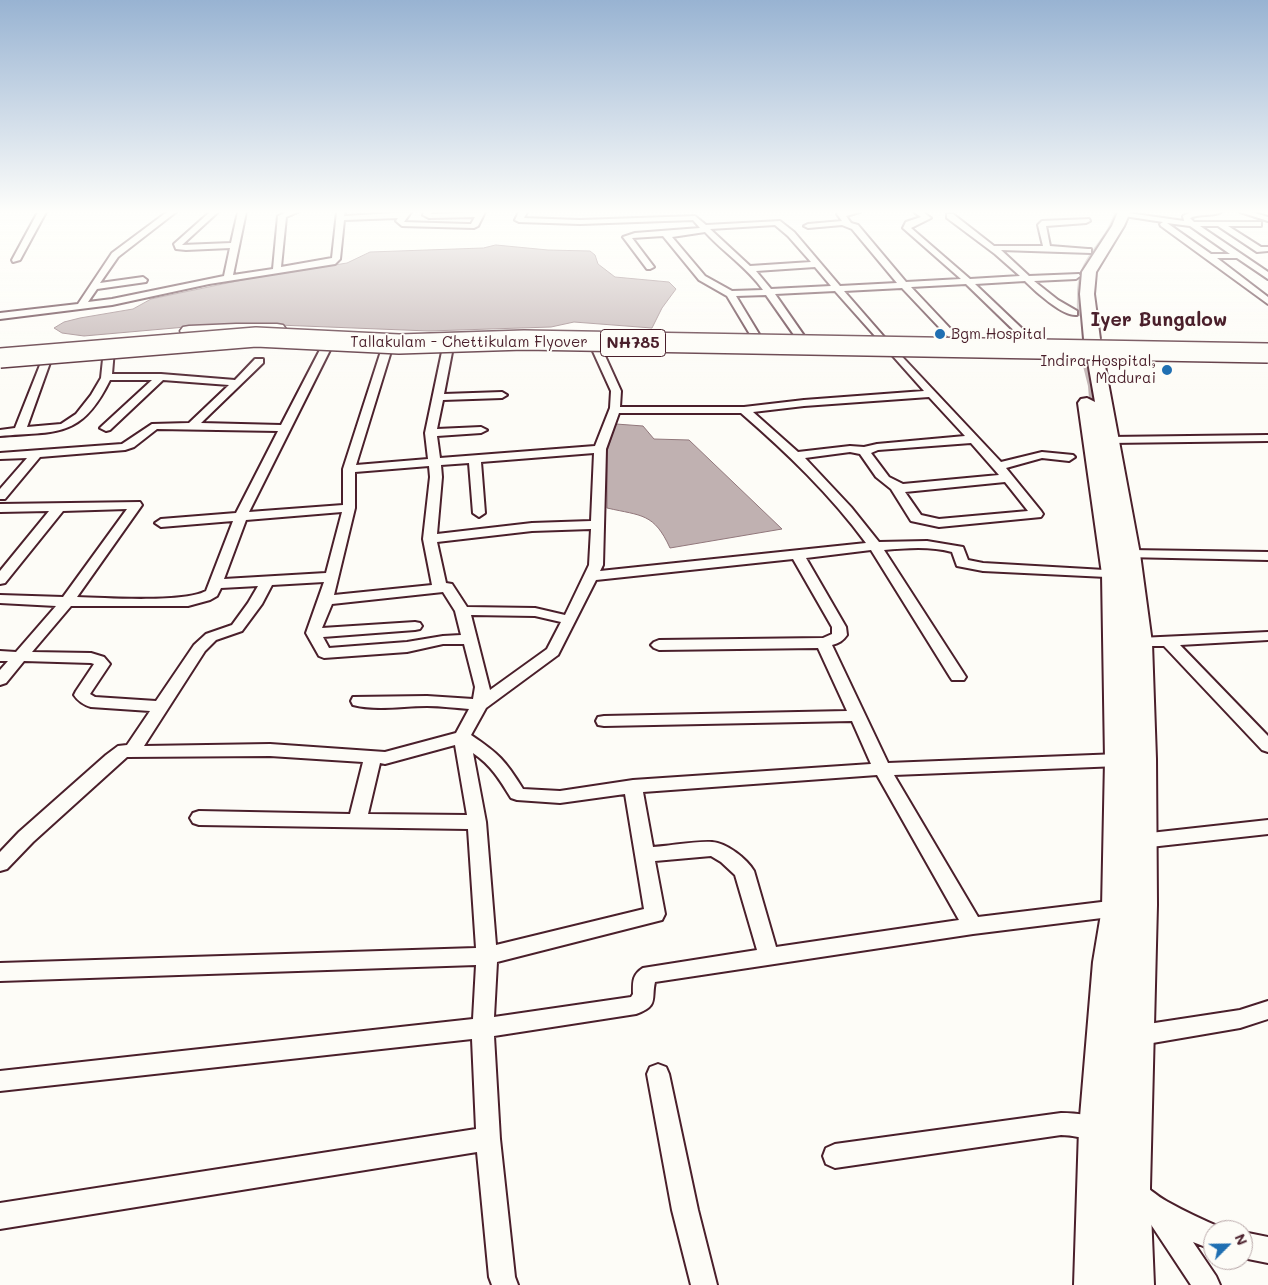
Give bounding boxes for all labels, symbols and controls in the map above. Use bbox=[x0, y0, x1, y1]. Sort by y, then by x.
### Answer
district label: Iyer Bungalow bbox=[1091, 309, 1227, 331]
place label: Bgm Hospital bbox=[951, 325, 1046, 343]
marker: Bgm Hospital bbox=[933, 327, 947, 341]
road number: NH785 bbox=[600, 329, 666, 356]
street label: Tallakulam - Chettikulam Flyover bbox=[350, 333, 588, 351]
place label: Indira Hospital, Madurai bbox=[1040, 352, 1156, 387]
marker: Indira Hospital, Madurai bbox=[1160, 363, 1174, 377]
north arrow bbox=[1203, 1220, 1253, 1270]
text: N bbox=[1231, 1231, 1252, 1248]

